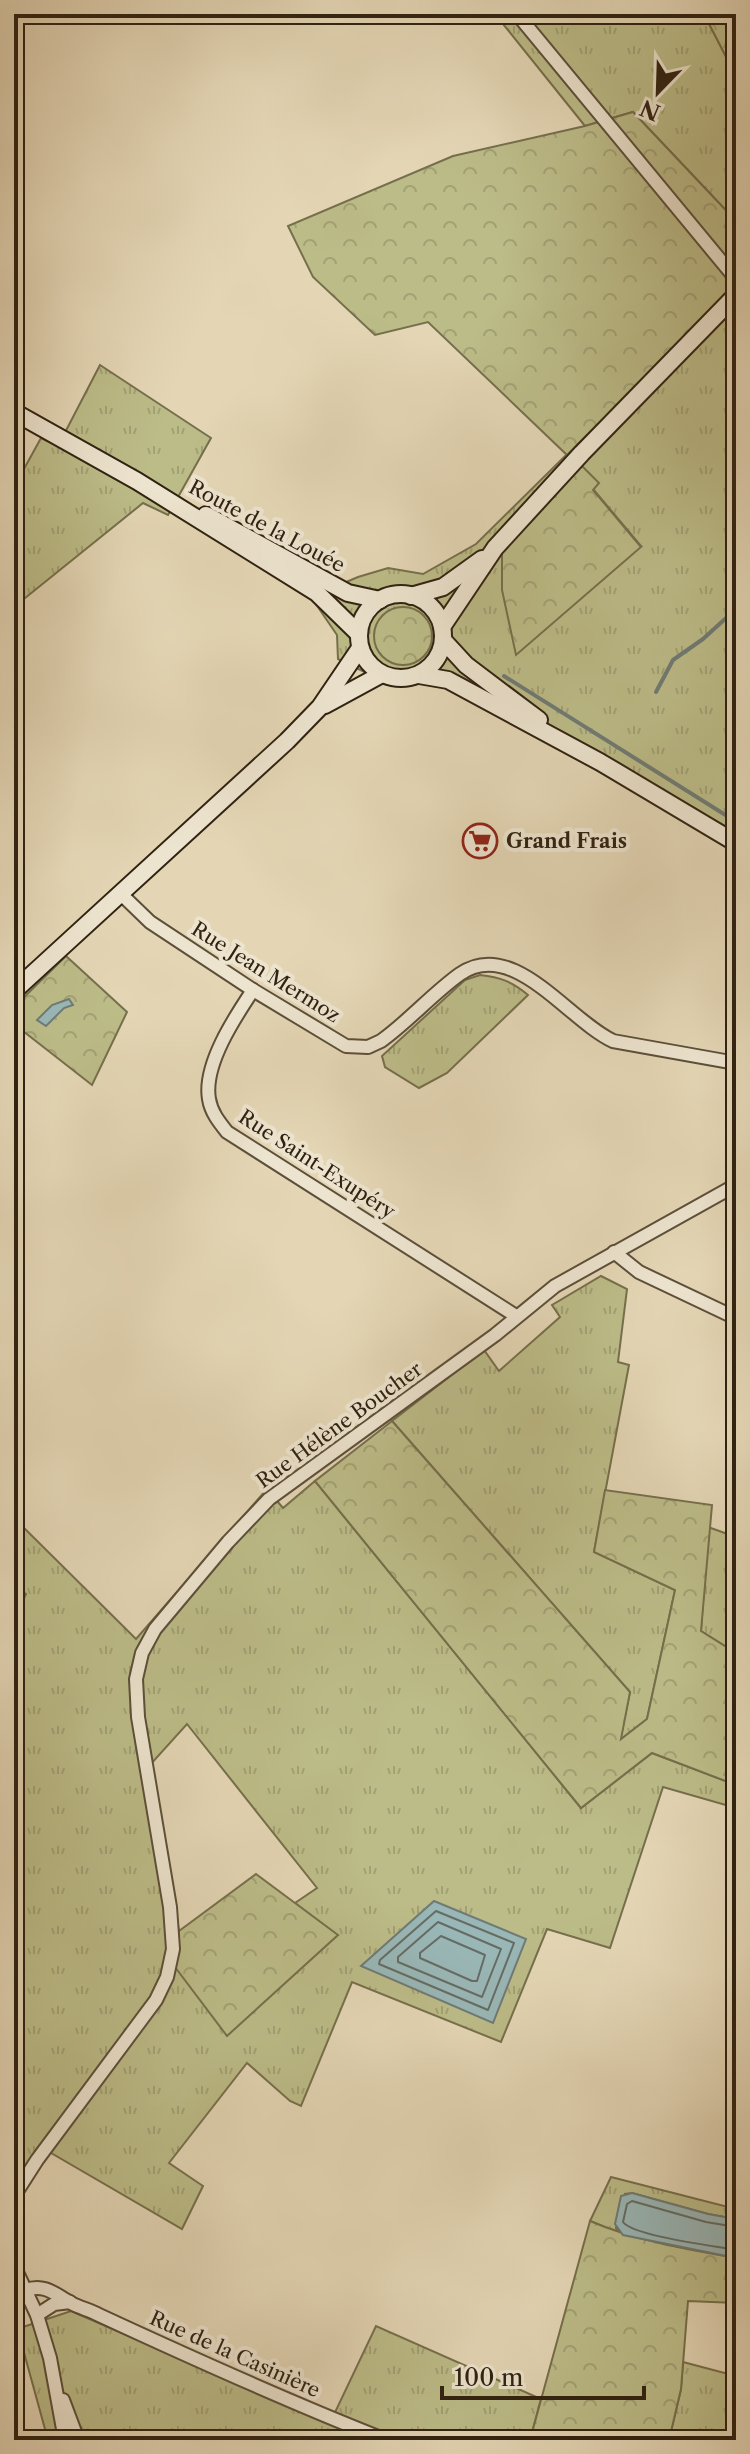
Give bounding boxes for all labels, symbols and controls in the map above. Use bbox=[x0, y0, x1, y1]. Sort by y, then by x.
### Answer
north arrow bbox=[618, 52, 698, 132]
text: N bbox=[636, 94, 664, 126]
street label: Route de la Louée bbox=[185, 475, 349, 577]
supermarket icon: Grand Frais bbox=[461, 822, 499, 860]
place label: Grand Frais bbox=[506, 829, 627, 853]
street label: Rue Jean Mermoz bbox=[187, 917, 345, 1027]
street label: Rue Saint-Exupéry bbox=[234, 1105, 400, 1224]
street label: Rue Hélène Boucher bbox=[252, 1357, 427, 1493]
street label: Rue de la Casinière bbox=[146, 2306, 324, 2402]
scale bar bbox=[442, 2350, 644, 2400]
text: 100 m bbox=[454, 2363, 523, 2392]

